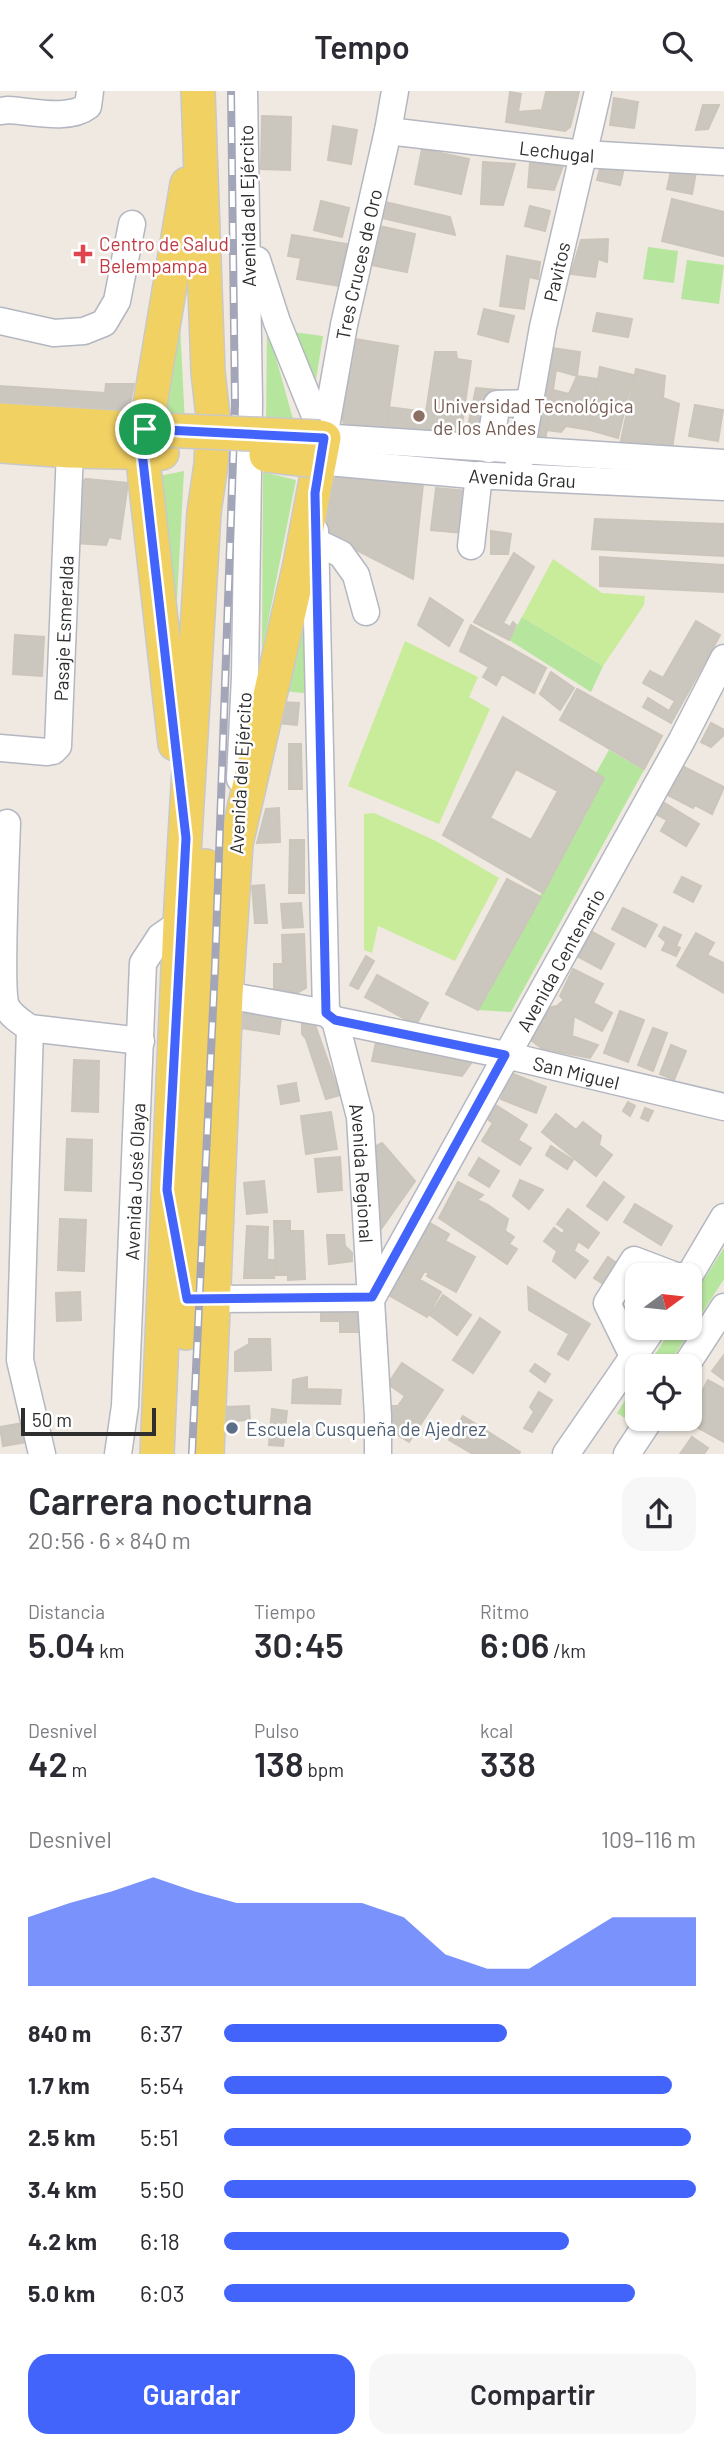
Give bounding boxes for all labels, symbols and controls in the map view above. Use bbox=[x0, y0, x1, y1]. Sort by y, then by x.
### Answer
icon: back bbox=[28, 27, 66, 65]
text: Tempo bbox=[314, 27, 410, 65]
icon: search bbox=[658, 27, 696, 65]
street label: Avenida del Ejército bbox=[234, 125, 260, 287]
street label: Lechugal bbox=[518, 135, 595, 166]
street label: Tres Cruces de Oro bbox=[330, 187, 386, 342]
place label: Centro de Salud Belempampa bbox=[99, 232, 229, 277]
street label: Pavitos bbox=[538, 239, 574, 304]
marker: Centro de Salud Belempampa bbox=[73, 244, 93, 264]
place label: Universidad Tecnológica de los Andes bbox=[433, 394, 633, 439]
pin bbox=[115, 399, 175, 459]
marker: Universidad Tecnológica de los Andes bbox=[411, 408, 427, 424]
icon: arrive bbox=[126, 410, 164, 448]
street label: Avenida Grau bbox=[468, 463, 576, 491]
street label: Pasaje Esmeralda bbox=[48, 555, 77, 702]
street label: Avenida del Ejército bbox=[224, 691, 256, 855]
street label: Avenida Centenario bbox=[511, 884, 609, 1035]
street label: San Miguel bbox=[531, 1051, 622, 1093]
street label: Avenida Regional bbox=[345, 1100, 379, 1243]
street label: Avenida José Olaya bbox=[119, 1103, 149, 1261]
north arrow bbox=[625, 1263, 702, 1341]
map controls bbox=[625, 1263, 702, 1431]
button: locate bbox=[625, 1354, 702, 1431]
scale bar bbox=[21, 1405, 156, 1437]
text: 50 m bbox=[32, 1408, 72, 1431]
place label: Escuela Cusqueña de Ajedrez bbox=[246, 1417, 487, 1440]
marker: Escuela Cusqueña de Ajedrez bbox=[224, 1420, 240, 1436]
text: Carrera nocturna bbox=[28, 1477, 312, 1523]
button: share bbox=[622, 1477, 696, 1551]
text: 20:56 · 6 × 840 m bbox=[28, 1526, 191, 1554]
text: Distancia bbox=[28, 1600, 105, 1623]
text: Tiempo bbox=[254, 1600, 316, 1623]
text: Ritmo bbox=[480, 1600, 529, 1623]
text: 5.04 bbox=[28, 1623, 95, 1665]
text: 30:45 bbox=[254, 1623, 344, 1665]
text: 6:06 bbox=[480, 1623, 549, 1665]
text: km bbox=[95, 1639, 125, 1662]
text: /km bbox=[549, 1639, 586, 1662]
text: Desnivel bbox=[28, 1719, 97, 1742]
text: Pulso bbox=[254, 1719, 299, 1742]
text: kcal bbox=[480, 1719, 513, 1742]
text: 42 bbox=[28, 1742, 68, 1784]
text: 138 bbox=[254, 1742, 304, 1784]
text: 338 bbox=[480, 1742, 536, 1784]
text: m bbox=[68, 1758, 87, 1781]
text: bpm bbox=[304, 1758, 344, 1781]
text: Desnivel bbox=[28, 1825, 112, 1853]
text: 109–116 m bbox=[601, 1825, 696, 1853]
text: 840 m bbox=[28, 2019, 91, 2047]
text: 6:37 bbox=[140, 2019, 182, 2047]
text: 1.7 km bbox=[28, 2071, 90, 2099]
text: 5:54 bbox=[140, 2071, 184, 2099]
text: 2.5 km bbox=[28, 2123, 96, 2151]
text: 5:51 bbox=[140, 2123, 179, 2151]
text: 3.4 km bbox=[28, 2175, 97, 2203]
text: 5:50 bbox=[140, 2175, 184, 2203]
text: 4.2 km bbox=[28, 2227, 97, 2255]
text: 6:18 bbox=[140, 2227, 180, 2255]
text: 5.0 km bbox=[28, 2279, 95, 2307]
text: 6:03 bbox=[140, 2279, 184, 2307]
button: Guardar bbox=[28, 2354, 355, 2434]
button: Compartir bbox=[369, 2354, 696, 2434]

